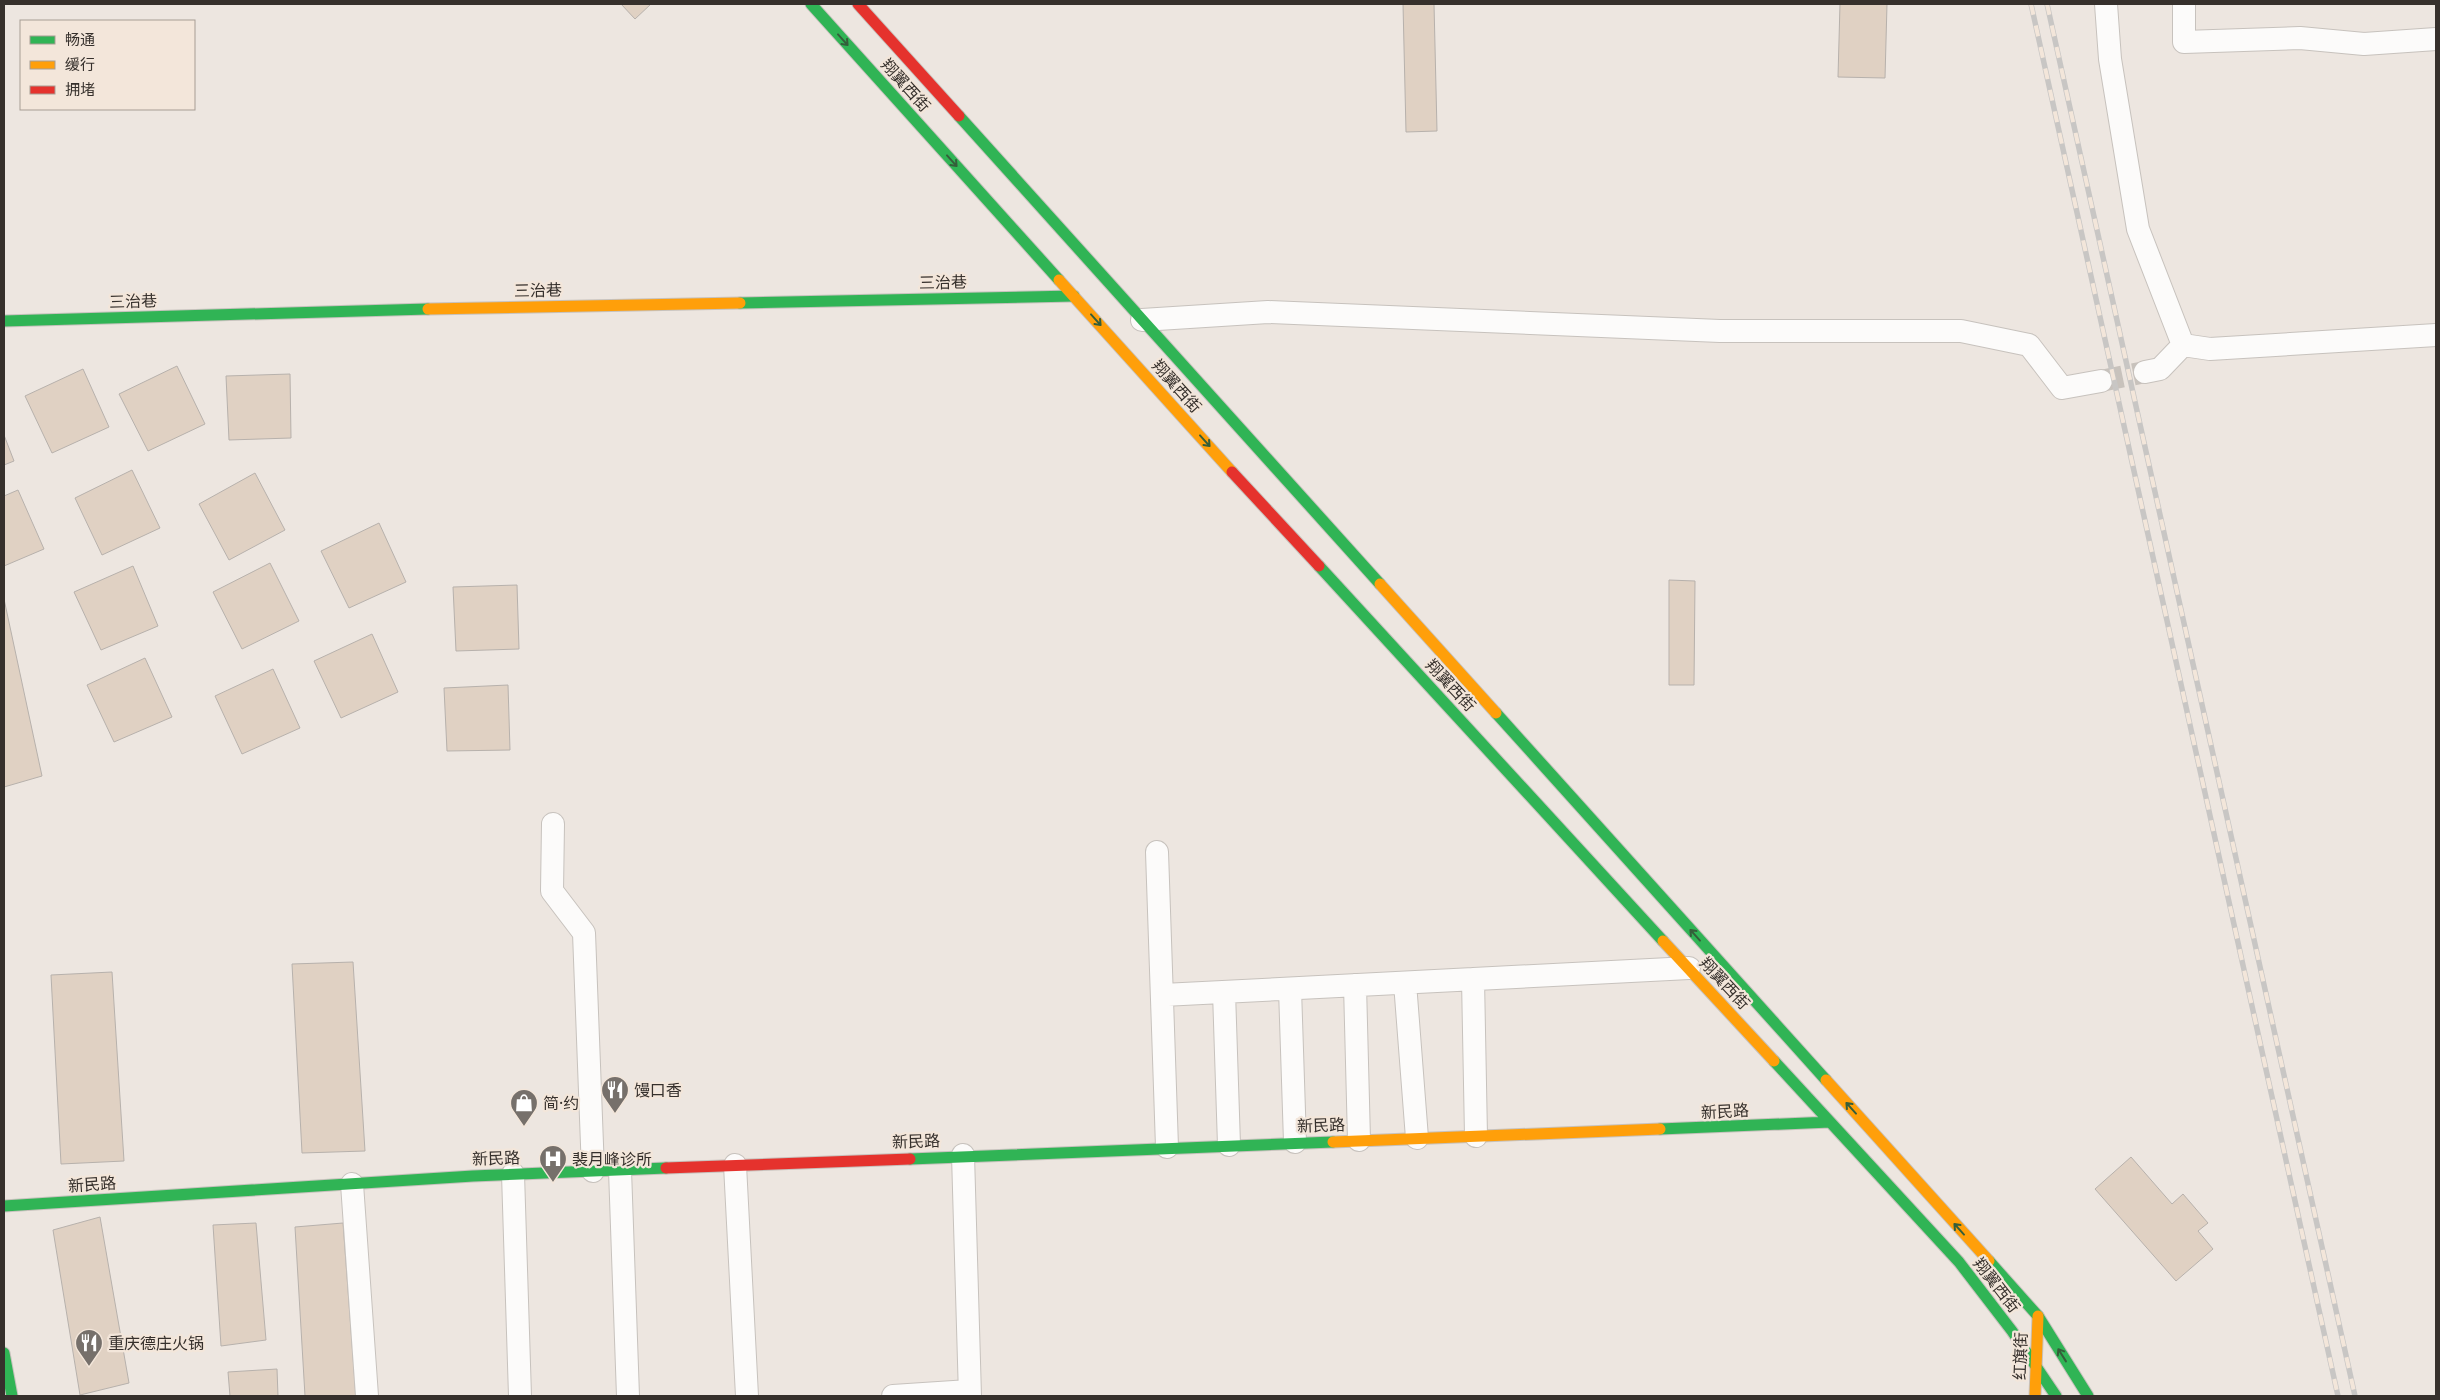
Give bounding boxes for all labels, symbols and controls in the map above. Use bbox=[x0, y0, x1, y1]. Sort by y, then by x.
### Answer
legend bbox=[20, 20, 195, 110]
text: 畅通 bbox=[65, 29, 95, 49]
one-way arrow bbox=[837, 33, 849, 46]
text: 缓行 bbox=[65, 54, 95, 74]
street label: 翔翼西街 bbox=[876, 54, 936, 116]
text: 拥堵 bbox=[65, 79, 95, 99]
one-way arrow bbox=[946, 154, 958, 167]
street label: 三治巷 bbox=[919, 271, 967, 293]
street label: 三治巷 bbox=[514, 279, 562, 301]
street label: 三治巷 bbox=[109, 289, 157, 313]
one-way arrow bbox=[1090, 314, 1102, 327]
street label: 翔翼西街 bbox=[1147, 355, 1207, 417]
one-way arrow bbox=[1199, 434, 1211, 447]
street label: 翔翼西街 bbox=[1421, 654, 1481, 716]
one-way arrow bbox=[1689, 929, 1701, 942]
street label: 翔翼西街 bbox=[1695, 952, 1755, 1014]
restaurant icon: 馒口香 bbox=[600, 1075, 630, 1114]
place label: 馒口香 bbox=[634, 1079, 682, 1101]
shop icon: 简·约 bbox=[509, 1088, 539, 1127]
place label: 简·约 bbox=[543, 1092, 579, 1114]
street label: 新民路 bbox=[1700, 1099, 1750, 1123]
one-way arrow bbox=[1845, 1102, 1857, 1115]
street label: 新民路 bbox=[1297, 1113, 1345, 1137]
street label: 新民路 bbox=[892, 1129, 940, 1153]
hospital icon: 裴月峰诊所 bbox=[538, 1144, 568, 1183]
street label: 新民路 bbox=[472, 1146, 520, 1170]
place label: 裴月峰诊所 bbox=[572, 1148, 652, 1170]
street label: 新民路 bbox=[67, 1171, 117, 1197]
one-way arrow bbox=[1953, 1223, 1965, 1236]
street label: 翔翼西街 bbox=[1969, 1253, 2025, 1317]
restaurant icon: 重庆德庄火锅 bbox=[74, 1328, 104, 1367]
place label: 重庆德庄火锅 bbox=[108, 1332, 204, 1354]
street label: 红旗街 bbox=[2008, 1332, 2032, 1380]
one-way arrow bbox=[2057, 1348, 2067, 1362]

